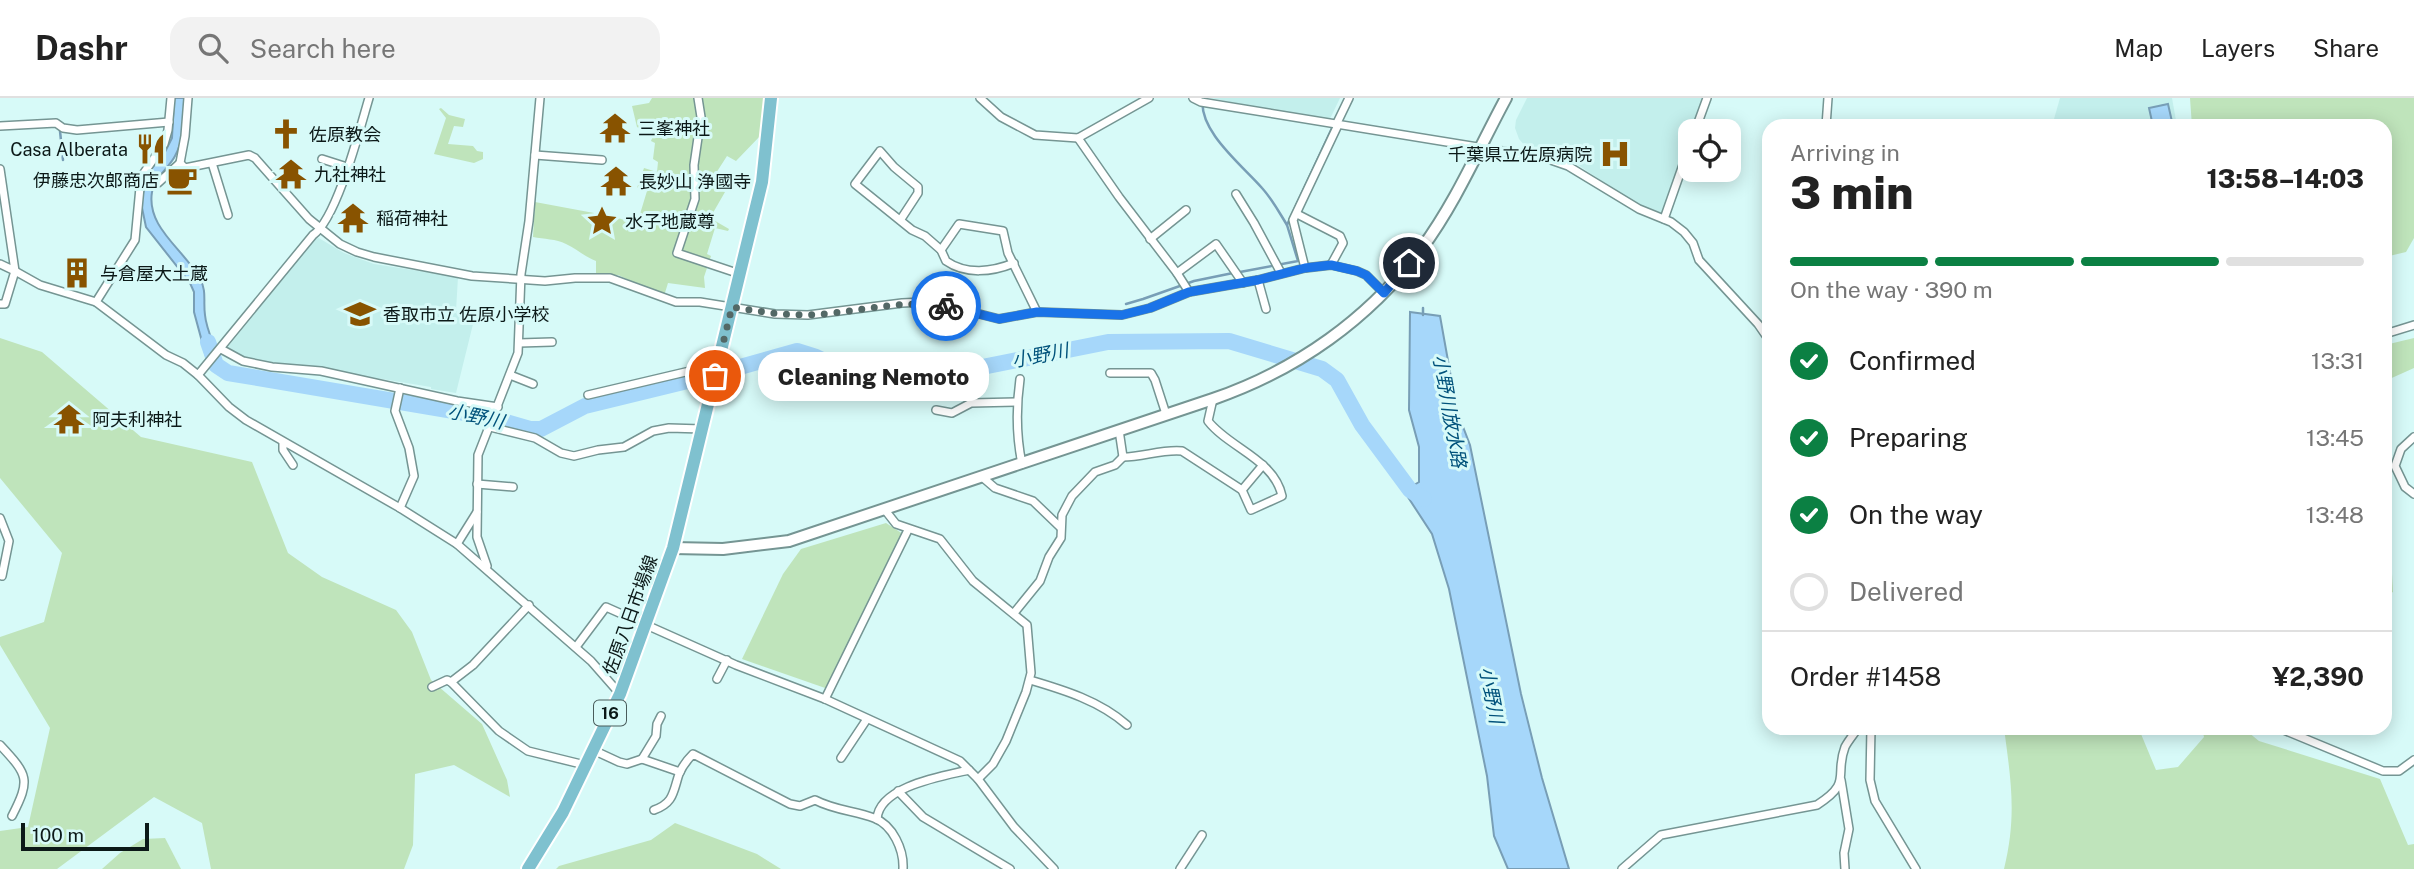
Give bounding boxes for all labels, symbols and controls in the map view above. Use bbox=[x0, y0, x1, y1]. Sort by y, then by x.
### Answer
search box bbox=[170, 17, 660, 80]
text: Dashr bbox=[35, 29, 128, 67]
icon: search bbox=[194, 29, 232, 67]
text: Search here bbox=[250, 33, 396, 64]
text: Map bbox=[2114, 34, 2163, 62]
text: Layers bbox=[2201, 34, 2275, 62]
text: Share bbox=[2313, 34, 2379, 62]
temple icon: 三峯神社 bbox=[598, 111, 632, 145]
church icon: 佐原教会 bbox=[269, 117, 303, 151]
place label: 三峯神社 bbox=[638, 118, 710, 139]
map controls bbox=[1678, 119, 1741, 182]
button: locate bbox=[1678, 119, 1741, 182]
place label: 佐原教会 bbox=[309, 124, 381, 145]
restaurant icon: Casa Alberata bbox=[134, 132, 168, 166]
hospital icon: 千葉県立佐原病院 bbox=[1598, 137, 1632, 171]
place label: Casa Alberata bbox=[10, 139, 128, 160]
text: Arriving in bbox=[1790, 139, 1900, 166]
place label: 千葉県立佐原病院 bbox=[1448, 144, 1592, 165]
temple icon: 九社神社 bbox=[274, 157, 308, 191]
cafe icon: 伊藤忠次郎商店 bbox=[165, 163, 199, 197]
text: 13:58–14:03 bbox=[2206, 163, 2364, 194]
place label: 九社神社 bbox=[314, 164, 386, 185]
temple icon: 長妙山 浄國寺 bbox=[599, 164, 633, 198]
text: 3 min bbox=[1790, 165, 1914, 219]
place label: 伊藤忠次郎商店 bbox=[33, 170, 159, 191]
place label: 長妙山 浄國寺 bbox=[639, 171, 751, 192]
temple icon: 稲荷神社 bbox=[336, 201, 370, 235]
place icon: 水子地蔵尊 bbox=[585, 204, 619, 238]
place label: 稲荷神社 bbox=[376, 208, 448, 229]
place label: 水子地蔵尊 bbox=[625, 211, 715, 232]
pin bbox=[1379, 233, 1439, 293]
icon: home bbox=[1390, 244, 1428, 282]
building icon: 与倉屋大土蔵 bbox=[60, 256, 94, 290]
place label: 与倉屋大土蔵 bbox=[100, 263, 208, 284]
courier bbox=[911, 271, 981, 341]
text: On the way · 390 m bbox=[1790, 276, 1993, 303]
icon: bike bbox=[927, 287, 965, 325]
school or university icon: 香取市立 佐原小学校 bbox=[343, 297, 377, 331]
place label: 香取市立 佐原小学校 bbox=[383, 304, 549, 325]
water label: 小野川 bbox=[1010, 338, 1072, 371]
icon: check bbox=[1790, 342, 1828, 380]
text: Confirmed bbox=[1849, 345, 1976, 376]
pin bbox=[685, 346, 745, 406]
text: 13:31 bbox=[2311, 347, 2364, 374]
callout: Cleaning Nemoto bbox=[757, 352, 988, 400]
water label: 小野川放水路 bbox=[1429, 353, 1471, 471]
icon: bag bbox=[696, 357, 734, 395]
text: Cleaning Nemoto bbox=[778, 363, 969, 390]
water label: 小野川 bbox=[446, 399, 508, 433]
temple icon: 阿夫利神社 bbox=[52, 402, 86, 436]
place label: 阿夫利神社 bbox=[92, 409, 182, 430]
icon: check bbox=[1790, 419, 1828, 457]
text: Preparing bbox=[1849, 422, 1968, 453]
text: 13:45 bbox=[2306, 424, 2364, 451]
icon: check bbox=[1790, 496, 1828, 534]
text: On the way bbox=[1849, 499, 1983, 530]
text: 13:48 bbox=[2306, 501, 2364, 528]
street label: 佐原八日市場線 bbox=[599, 552, 661, 678]
text: Delivered bbox=[1849, 576, 1964, 607]
text: Order #1458 bbox=[1790, 661, 1941, 692]
text: ¥2,390 bbox=[2272, 661, 2364, 692]
water label: 小野川 bbox=[1476, 665, 1509, 727]
road number: 16 bbox=[594, 700, 626, 726]
scale bar bbox=[21, 820, 149, 852]
text: 100 m bbox=[32, 824, 84, 846]

